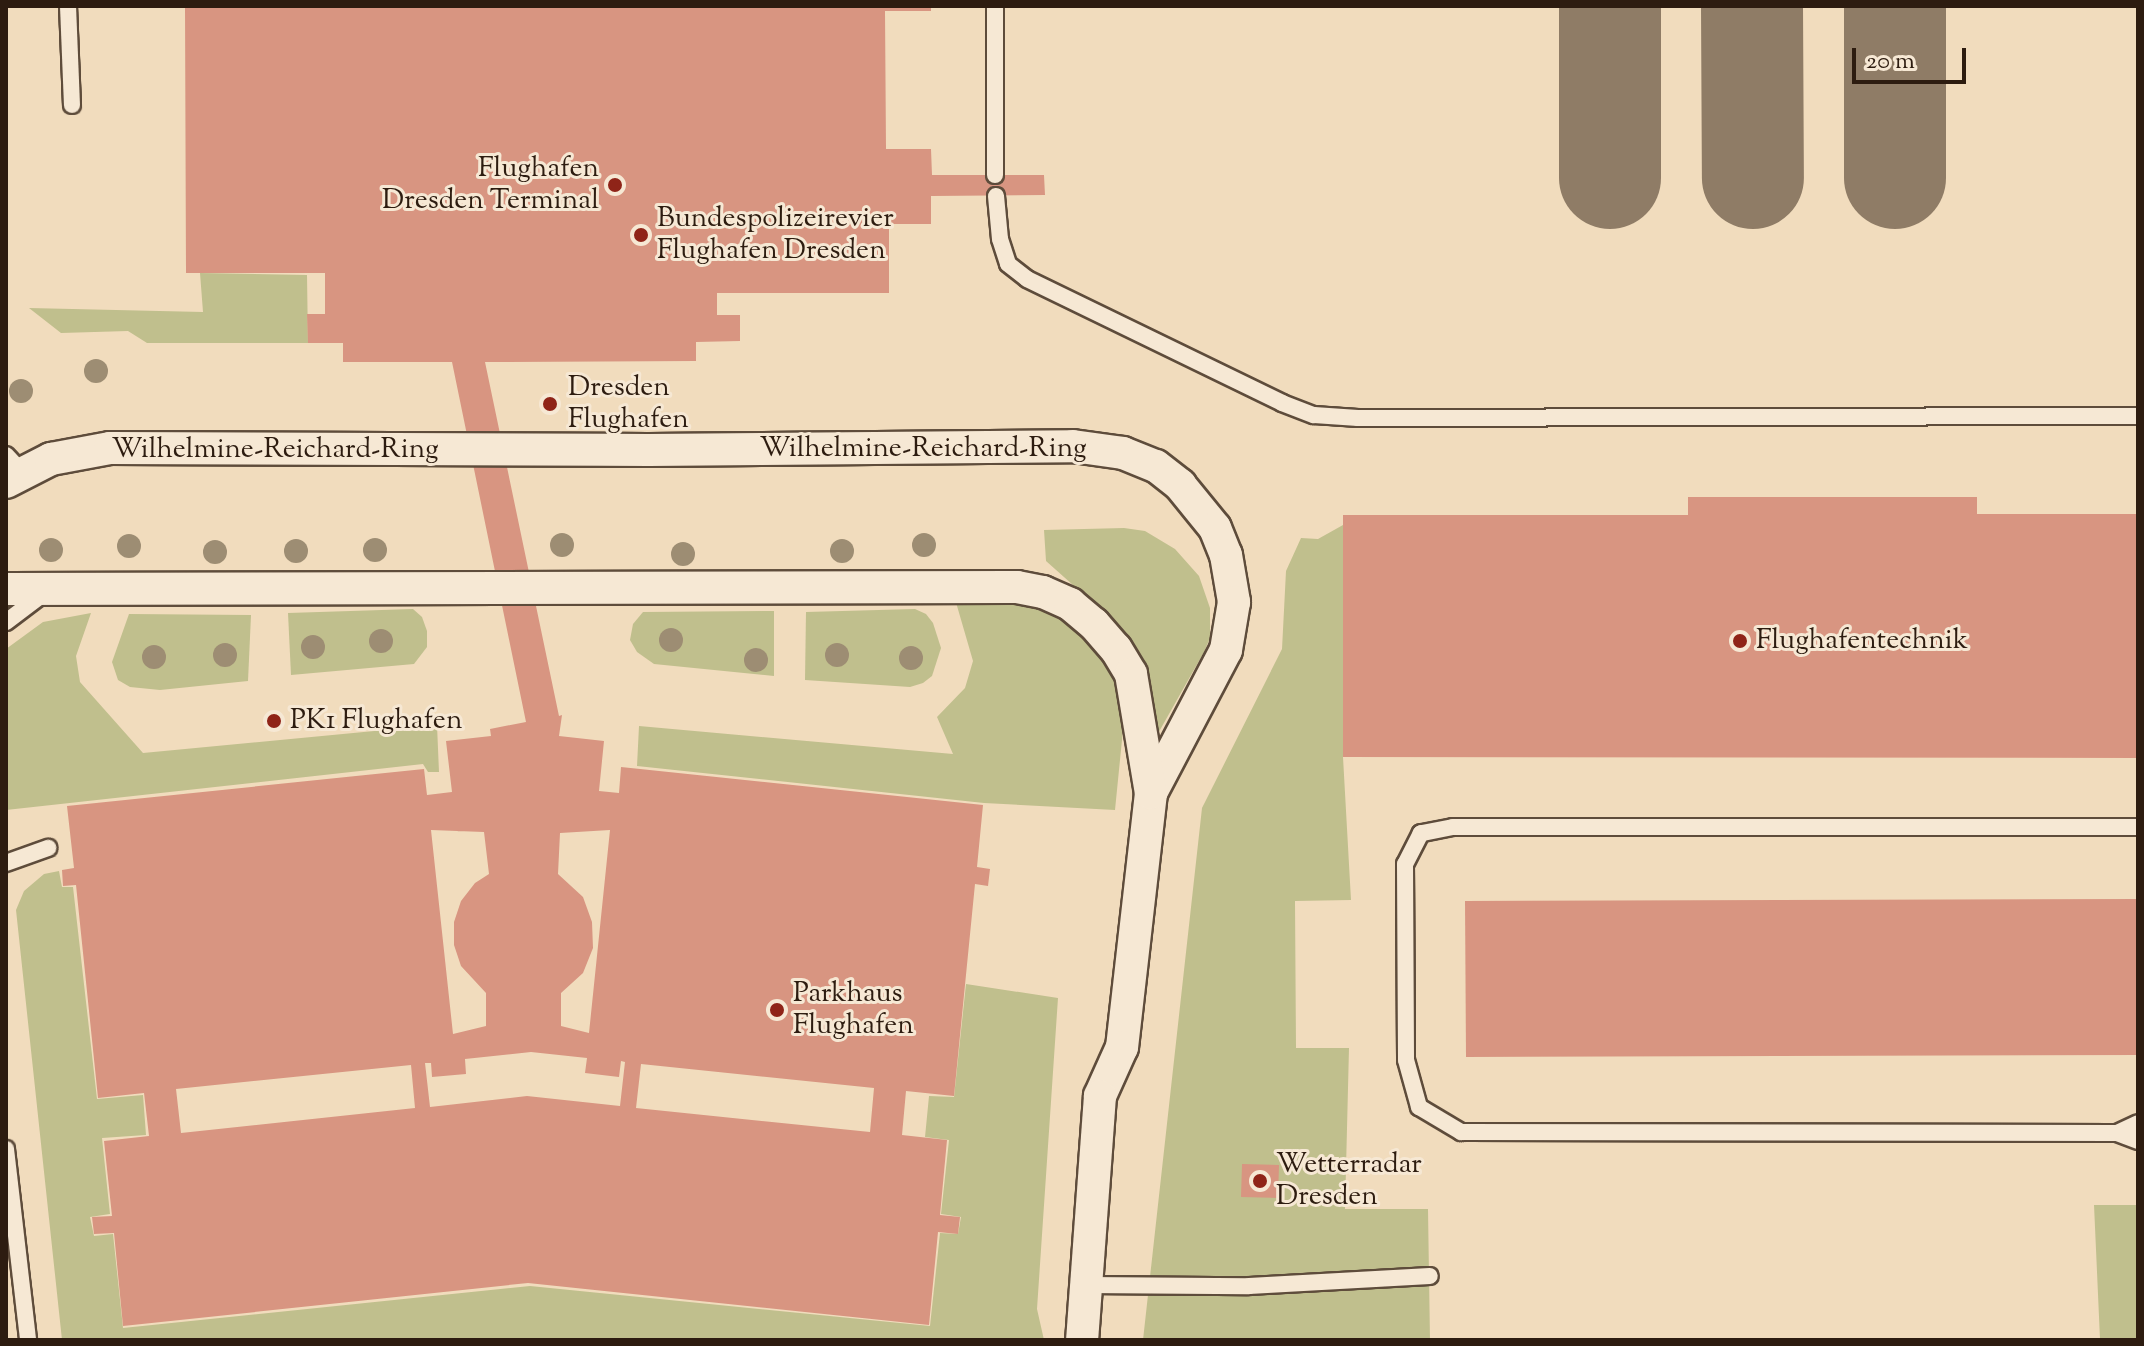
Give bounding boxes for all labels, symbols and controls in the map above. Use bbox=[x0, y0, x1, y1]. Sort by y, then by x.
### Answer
scale bar bbox=[1856, 32, 1970, 82]
text: 20 m bbox=[1866, 45, 1915, 79]
place label: Flughafen Dresden Terminal bbox=[382, 152, 599, 218]
marker: Flughafen Dresden Terminal bbox=[606, 176, 624, 194]
place label: Bundespolizeirevier Flughafen Dresden bbox=[657, 202, 894, 268]
marker: Bundespolizeirevier Flughafen Dresden bbox=[632, 226, 650, 244]
place label: Dresden Flughafen bbox=[568, 371, 689, 437]
marker: Dresden Flughafen bbox=[539, 393, 561, 415]
street label: Wilhelmine-Reichard-Ring bbox=[759, 432, 1087, 466]
street label: Wilhelmine-Reichard-Ring bbox=[111, 433, 439, 467]
place label: Flughafentechnik bbox=[1756, 624, 1968, 658]
marker: Flughafentechnik bbox=[1731, 632, 1749, 650]
place label: PK1 Flughafen bbox=[290, 704, 462, 738]
marker: PK1 Flughafen bbox=[265, 712, 283, 730]
place label: Parkhaus Flughafen bbox=[793, 977, 914, 1043]
marker: Parkhaus Flughafen bbox=[768, 1001, 786, 1019]
place label: Wetterradar Dresden bbox=[1276, 1148, 1422, 1214]
marker: Wetterradar Dresden bbox=[1251, 1172, 1269, 1190]

